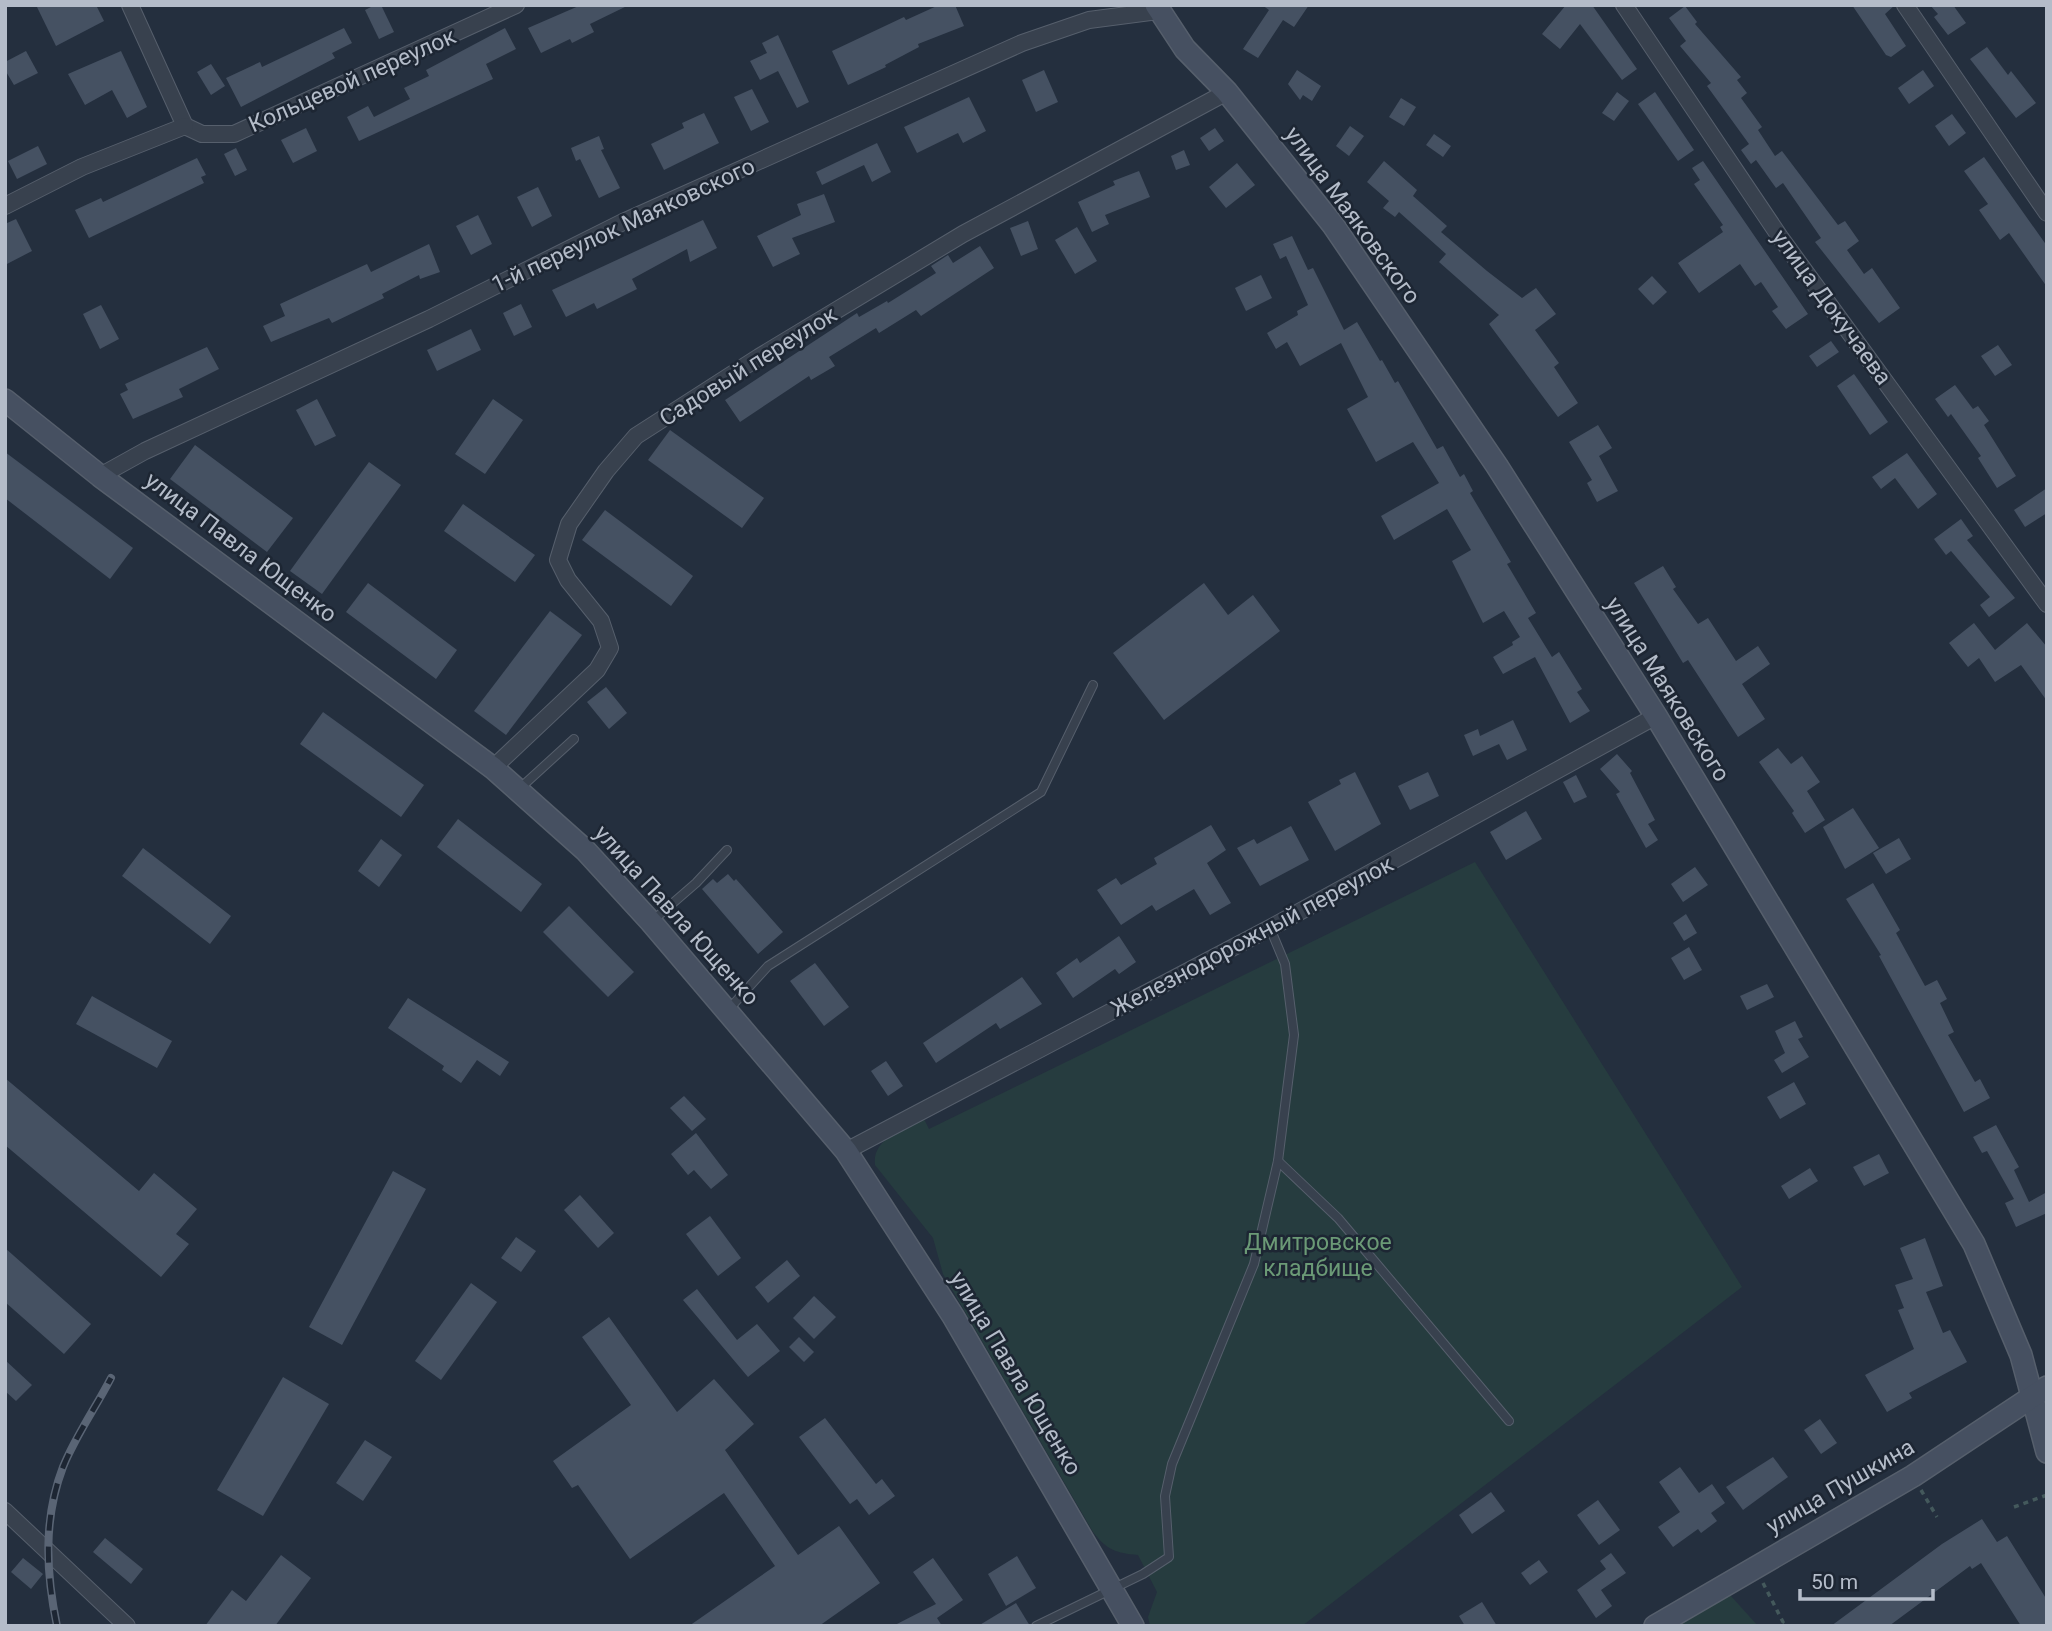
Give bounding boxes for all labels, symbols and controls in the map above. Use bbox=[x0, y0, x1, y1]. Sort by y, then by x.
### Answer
street label: Кольцевой переулок bbox=[244, 22, 461, 138]
street label: улица Маяковского bbox=[1279, 121, 1426, 309]
street label: 1-й переулок Маяковского bbox=[487, 153, 759, 298]
street label: улица Докучаева bbox=[1766, 224, 1897, 390]
street label: Садовый переулок bbox=[655, 301, 842, 432]
street label: улица Павла Ющенко bbox=[140, 467, 342, 628]
street label: улица Маяковского bbox=[1600, 592, 1735, 786]
street label: улица Павла Ющенко bbox=[589, 820, 765, 1011]
street label: Железнодорожный переулок bbox=[1107, 850, 1398, 1022]
park label: Дмитровское кладбище bbox=[1244, 1229, 1392, 1282]
street label: улица Павла Ющенко bbox=[944, 1266, 1087, 1480]
street label: улица Пушкина bbox=[1762, 1433, 1919, 1540]
scale bar bbox=[1800, 1558, 1933, 1602]
text: 50 m bbox=[1811, 1570, 1858, 1594]

